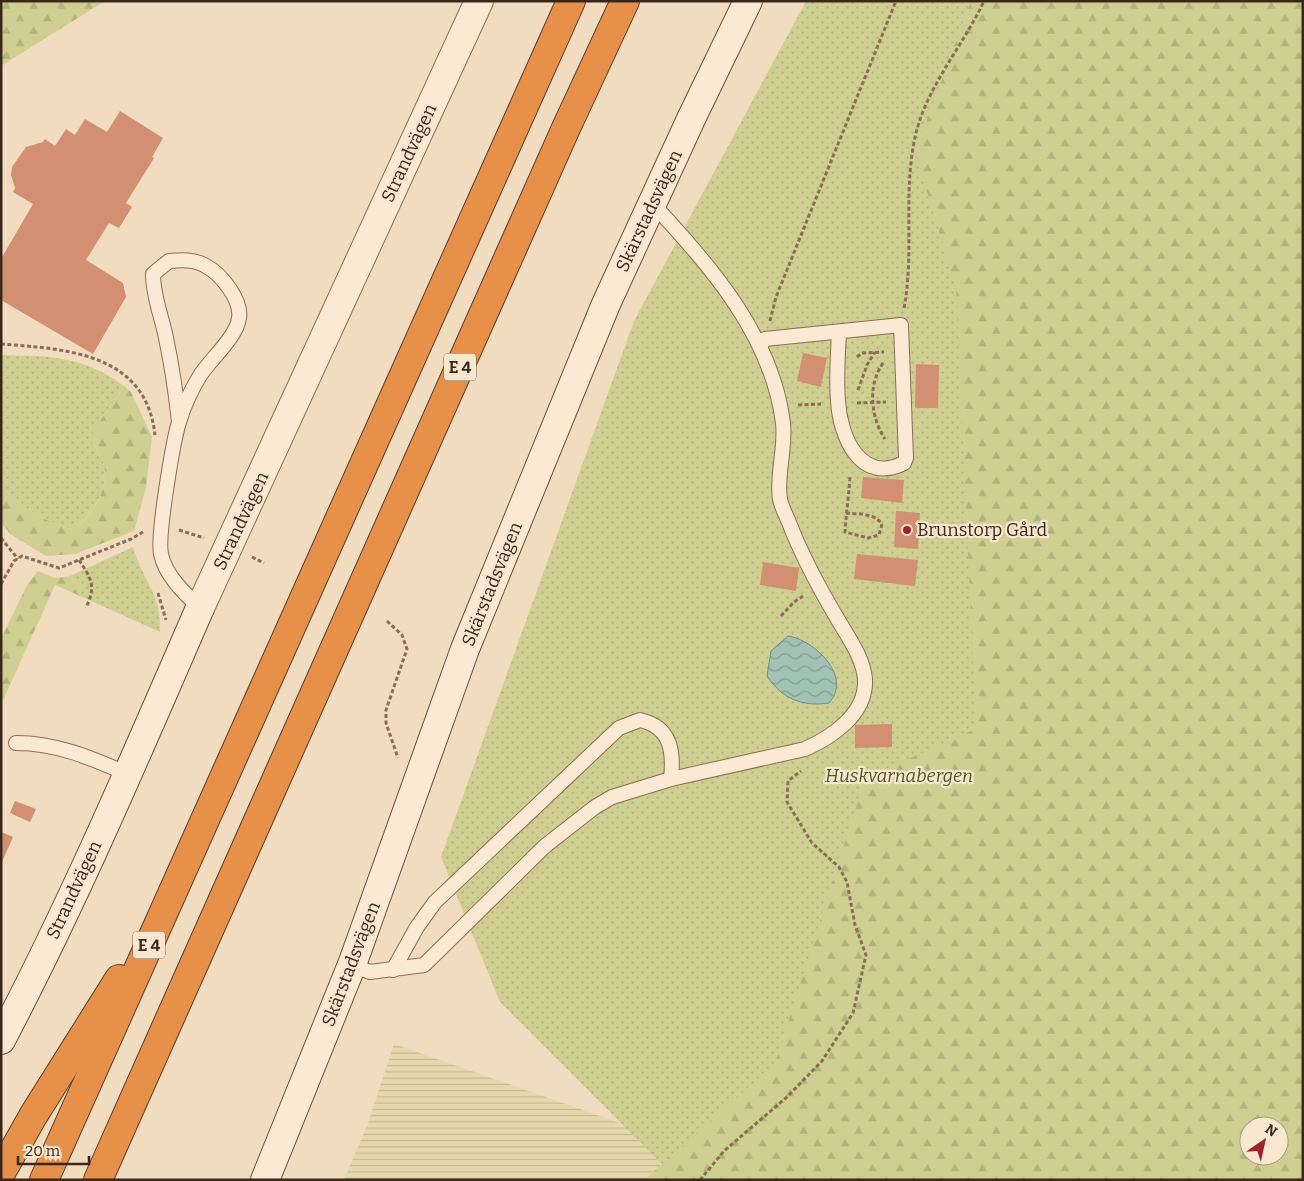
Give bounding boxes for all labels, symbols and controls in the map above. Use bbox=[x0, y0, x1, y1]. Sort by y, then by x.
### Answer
street label: Strandvägen bbox=[377, 100, 442, 206]
street label: Skärstadsvägen bbox=[611, 146, 687, 275]
road number: E 4 bbox=[444, 354, 476, 381]
street label: Strandvägen bbox=[209, 468, 274, 574]
street label: Skärstadsvägen bbox=[457, 518, 527, 649]
place label: Brunstorp Gård bbox=[917, 519, 1047, 541]
marker: Brunstorp Gård bbox=[901, 524, 913, 536]
park label: Huskvarnabergen bbox=[825, 765, 973, 787]
street label: Strandvägen bbox=[42, 837, 107, 943]
street label: Skärstadsvägen bbox=[317, 898, 385, 1030]
road number: E 4 bbox=[133, 932, 165, 958]
north arrow bbox=[1239, 1116, 1289, 1166]
text: N bbox=[1262, 1121, 1280, 1141]
scale bar bbox=[18, 1134, 89, 1166]
text: 20 m bbox=[25, 1142, 61, 1160]

